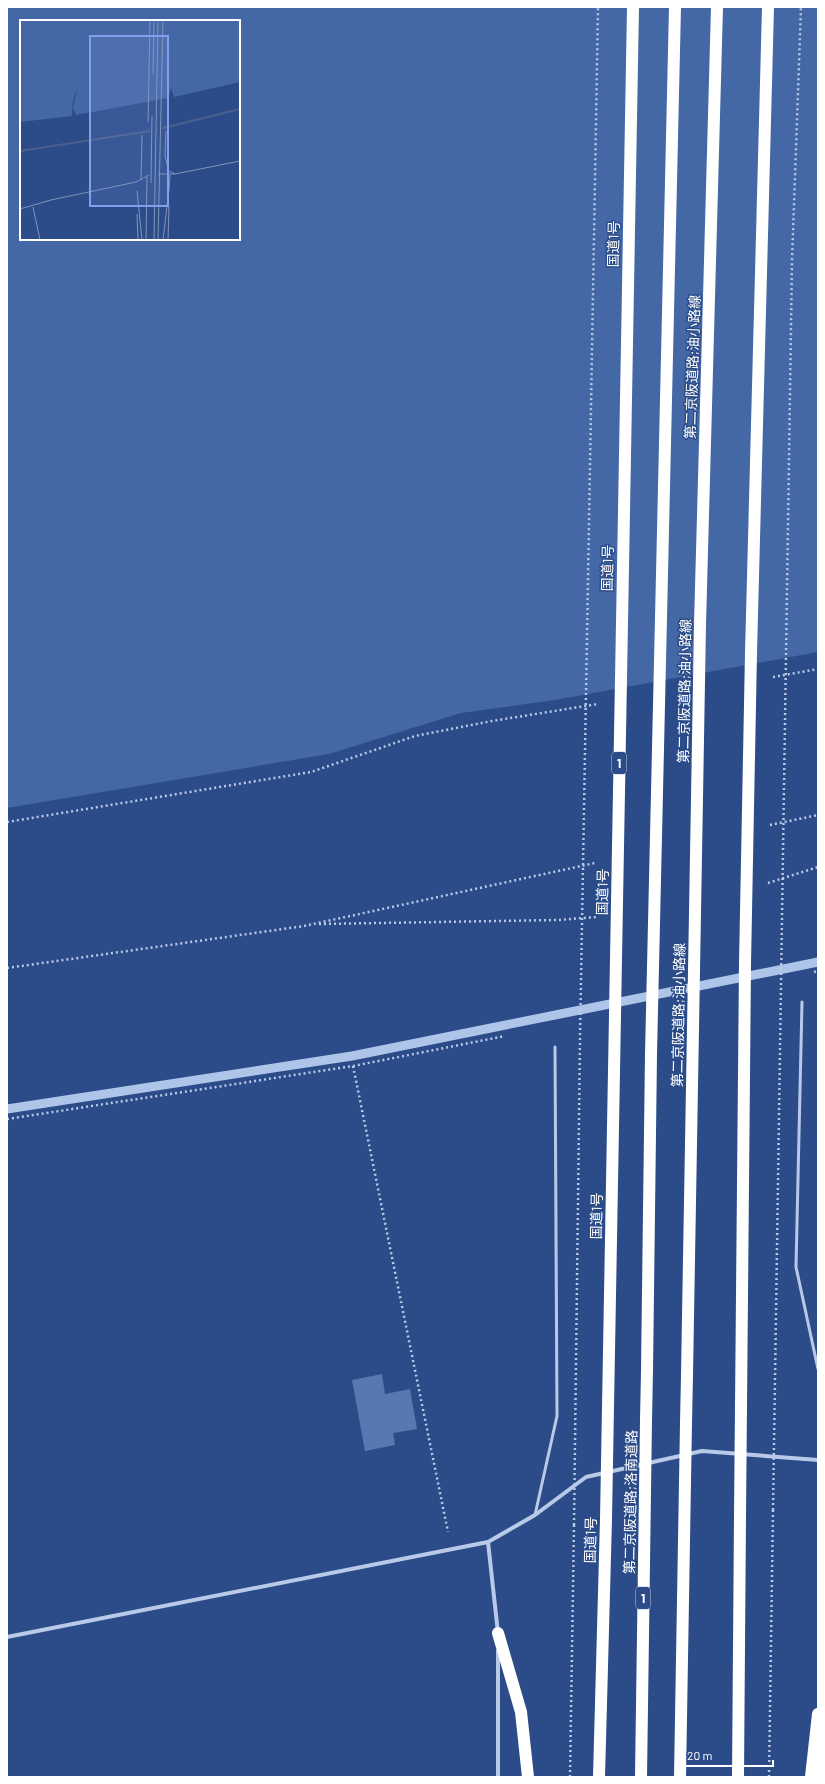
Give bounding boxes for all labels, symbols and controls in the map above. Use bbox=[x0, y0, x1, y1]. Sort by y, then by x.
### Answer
inset map bbox=[20, 20, 240, 240]
street label: 国道1号 bbox=[604, 220, 622, 268]
street label: 第二京阪道路;油小路線 bbox=[681, 295, 703, 439]
street label: 国道1号 bbox=[598, 544, 616, 592]
street label: 第二京阪道路;油小路線 bbox=[674, 619, 694, 763]
road number: 1 bbox=[612, 752, 626, 774]
street label: 国道1号 bbox=[593, 868, 611, 916]
street label: 第二京阪道路;油小路線 bbox=[668, 943, 688, 1087]
street label: 国道1号 bbox=[587, 1192, 605, 1240]
street label: 第二京阪道路;洛南道路 bbox=[620, 1430, 640, 1574]
street label: 国道1号 bbox=[581, 1516, 599, 1564]
road number: 1 bbox=[636, 1587, 650, 1609]
scale bar bbox=[681, 1742, 773, 1768]
text: 20 m bbox=[687, 1748, 713, 1762]

